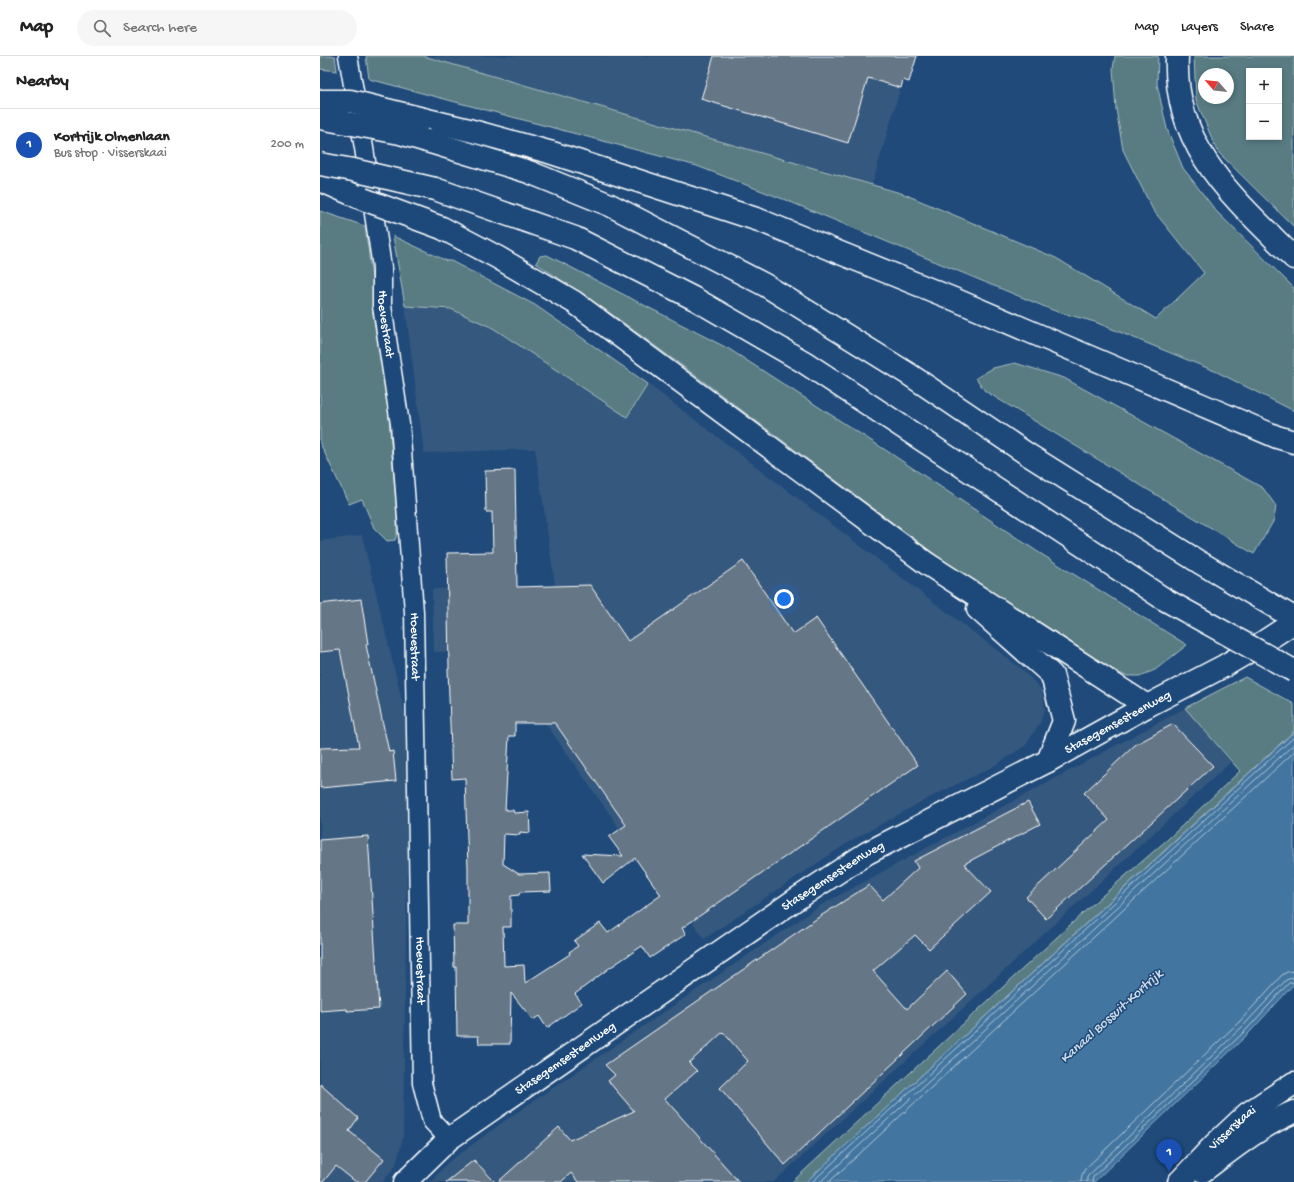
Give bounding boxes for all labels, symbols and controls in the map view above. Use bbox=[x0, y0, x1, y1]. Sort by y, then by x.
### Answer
search box bbox=[77, 10, 357, 46]
text: Map bbox=[20, 16, 53, 39]
icon: search bbox=[91, 17, 113, 39]
text: Search here bbox=[123, 19, 197, 37]
text: Map bbox=[1135, 19, 1159, 36]
text: Layers bbox=[1181, 19, 1218, 36]
text: Share bbox=[1240, 19, 1274, 36]
north arrow bbox=[1198, 68, 1234, 104]
map controls bbox=[1246, 68, 1282, 140]
button: + bbox=[1246, 68, 1282, 104]
text: Nearby bbox=[16, 72, 69, 92]
button: − bbox=[1246, 104, 1282, 140]
text: Kortrijk Olmenlaan bbox=[54, 128, 170, 146]
text: 1 bbox=[26, 137, 32, 152]
text: 200 m bbox=[271, 137, 304, 152]
text: Bus stop · Visserskaai bbox=[54, 146, 167, 161]
street label: Hoevestraat bbox=[374, 290, 398, 360]
your location bbox=[774, 589, 794, 609]
street label: Hoevestraat bbox=[407, 612, 423, 682]
street label: Stasegemsesteenweg bbox=[1062, 687, 1174, 758]
street label: Stasegemsesteenweg bbox=[779, 838, 887, 914]
street label: Hoevestraat bbox=[412, 936, 428, 1006]
water label: Kanaal Bossuit-Kortrijk bbox=[1057, 965, 1168, 1068]
street label: Stasegemsesteenweg bbox=[512, 1019, 619, 1099]
street label: Visserskaai bbox=[1205, 1103, 1259, 1154]
pin: 1 bbox=[1156, 1139, 1182, 1172]

